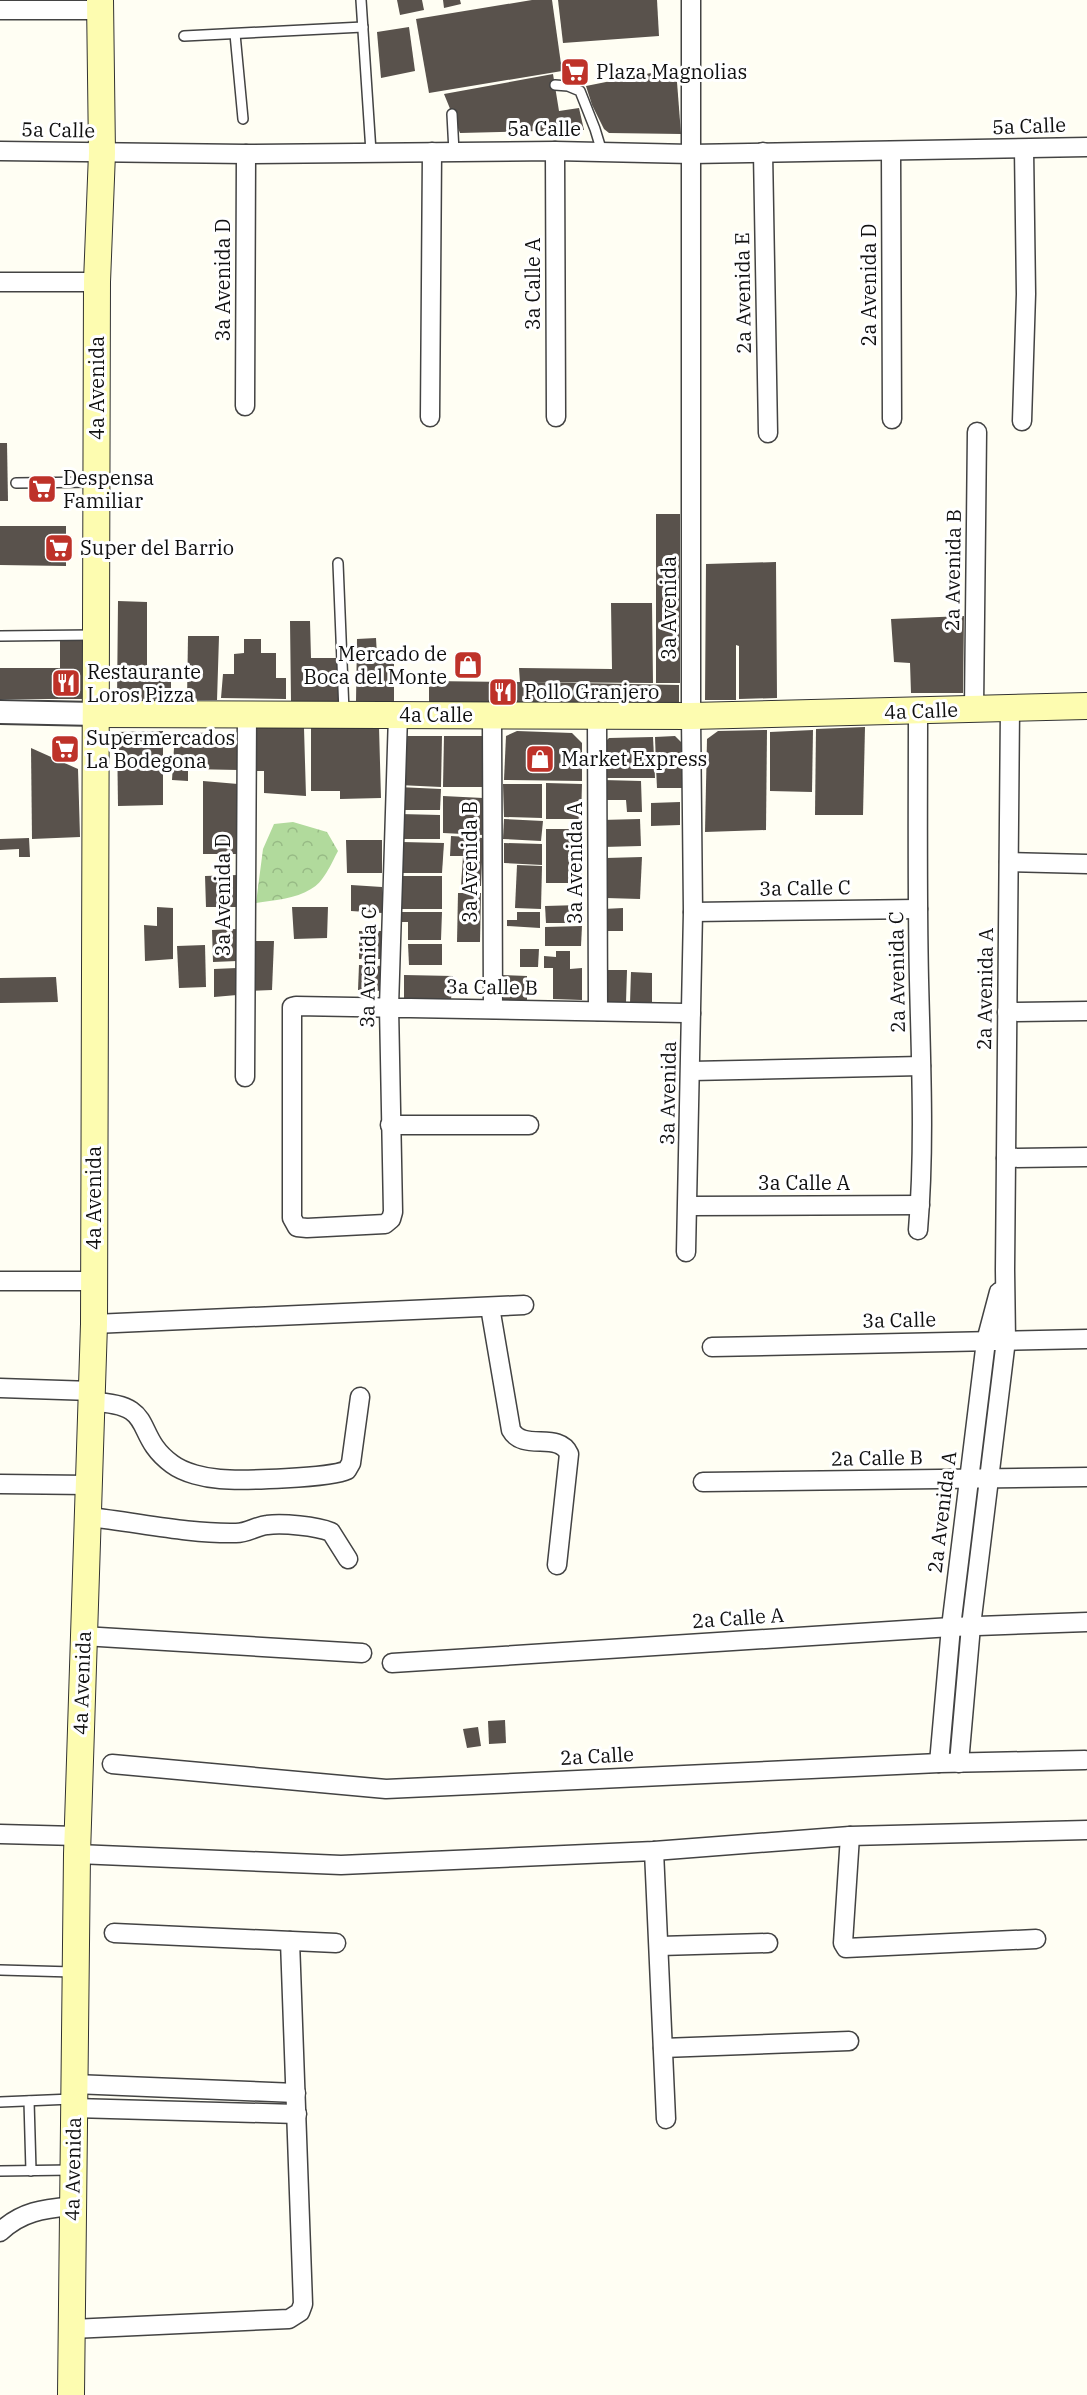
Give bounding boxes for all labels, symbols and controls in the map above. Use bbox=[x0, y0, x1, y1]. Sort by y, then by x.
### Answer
supermarket icon: Plaza Magnolias bbox=[559, 56, 591, 88]
place label: Plaza Magnolias bbox=[596, 58, 747, 85]
street label: 5a Calle bbox=[992, 111, 1066, 140]
street label: 5a Calle bbox=[21, 115, 95, 144]
street label: 5a Calle bbox=[507, 115, 581, 142]
street label: 3a Avenida D bbox=[209, 219, 236, 341]
street label: 2a Avenida D bbox=[855, 224, 882, 346]
street label: 2a Avenida E bbox=[728, 232, 757, 354]
street label: 3a Calle A bbox=[519, 238, 546, 330]
street label: 4a Avenida bbox=[83, 336, 110, 440]
place label: Despensa Familiar bbox=[63, 464, 154, 514]
supermarket icon: Despensa Familiar bbox=[26, 473, 58, 505]
street label: 2a Avenida B bbox=[938, 509, 967, 631]
supermarket icon: Super del Barrio bbox=[43, 532, 75, 564]
place label: Super del Barrio bbox=[80, 534, 234, 561]
street label: 3a Avenida bbox=[655, 556, 682, 660]
place label: Mercado de Boca del Monte bbox=[304, 640, 447, 690]
shop icon: Mercado de Boca del Monte bbox=[452, 649, 484, 681]
place label: Restaurante Loros Pizza bbox=[87, 658, 201, 708]
restaurant icon: Restaurante Loros Pizza bbox=[50, 667, 82, 699]
restaurant icon: Pollo Granjero bbox=[487, 676, 519, 708]
place label: Pollo Granjero bbox=[524, 678, 659, 705]
street label: 4a Calle bbox=[884, 696, 958, 725]
street label: 4a Calle bbox=[399, 701, 473, 728]
place label: Supermercados La Bodegona bbox=[86, 724, 235, 774]
supermarket icon: Supermercados La Bodegona bbox=[49, 733, 81, 765]
shop icon: Market Express bbox=[524, 743, 556, 775]
place label: Market Express bbox=[561, 745, 707, 772]
street label: 3a Avenida B bbox=[456, 801, 483, 923]
street label: 3a Avenida A bbox=[561, 801, 588, 924]
street label: 3a Avenida D bbox=[209, 834, 236, 956]
street label: 3a Calle C bbox=[759, 873, 851, 902]
street label: 3a Avenida C bbox=[353, 906, 382, 1028]
street label: 2a Avenida C bbox=[882, 911, 911, 1033]
street label: 2a Avenida A bbox=[970, 927, 999, 1050]
street label: 3a Calle B bbox=[446, 972, 538, 1001]
street label: 3a Avenida bbox=[653, 1041, 682, 1145]
street label: 4a Avenida bbox=[80, 1146, 107, 1250]
street label: 3a Calle A bbox=[758, 1169, 850, 1196]
street label: 3a Calle bbox=[862, 1305, 936, 1334]
street label: 2a Calle B bbox=[831, 1443, 923, 1472]
street label: 2a Avenida A bbox=[921, 1449, 962, 1574]
street label: 2a Calle A bbox=[691, 1601, 785, 1634]
street label: 4a Avenida bbox=[66, 1630, 97, 1735]
street label: 2a Calle bbox=[559, 1740, 635, 1771]
street label: 4a Avenida bbox=[58, 2117, 87, 2221]

